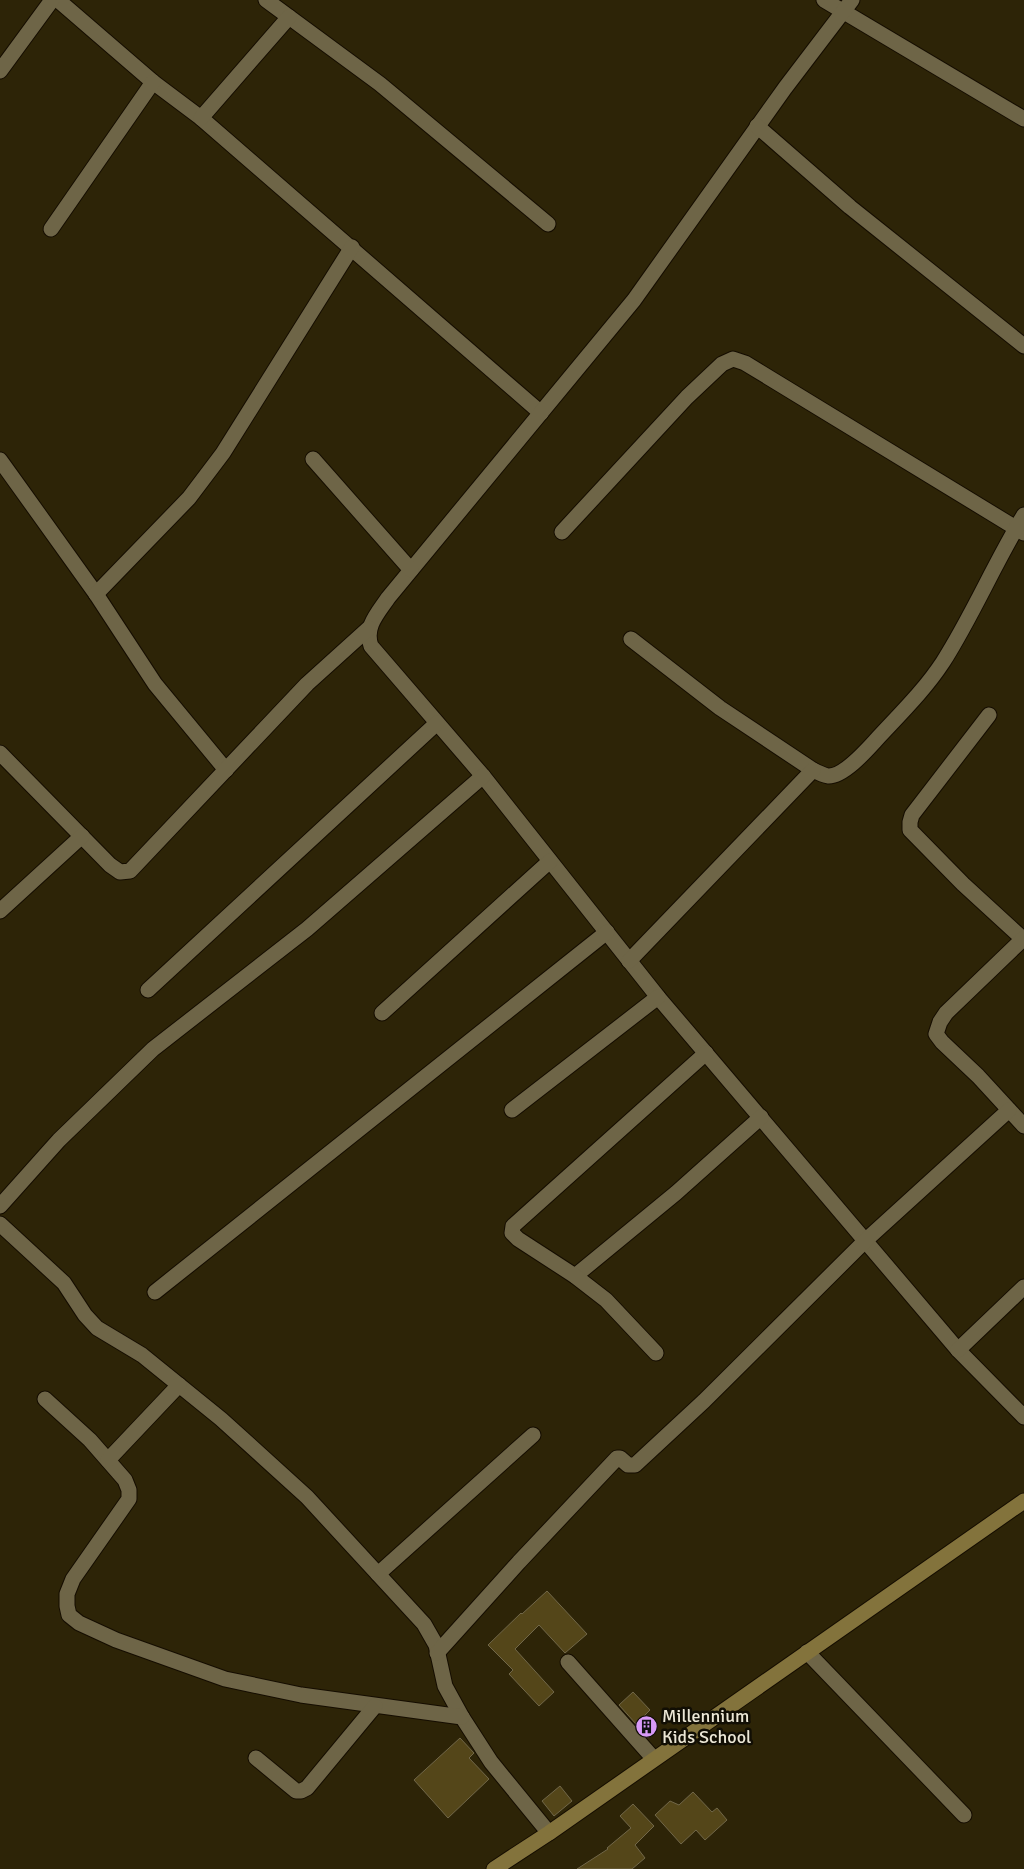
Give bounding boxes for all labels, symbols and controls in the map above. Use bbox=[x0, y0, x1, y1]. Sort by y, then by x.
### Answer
place label: Millennium Kids School bbox=[662, 1705, 751, 1748]
building icon: Millennium Kids School bbox=[634, 1714, 658, 1738]

